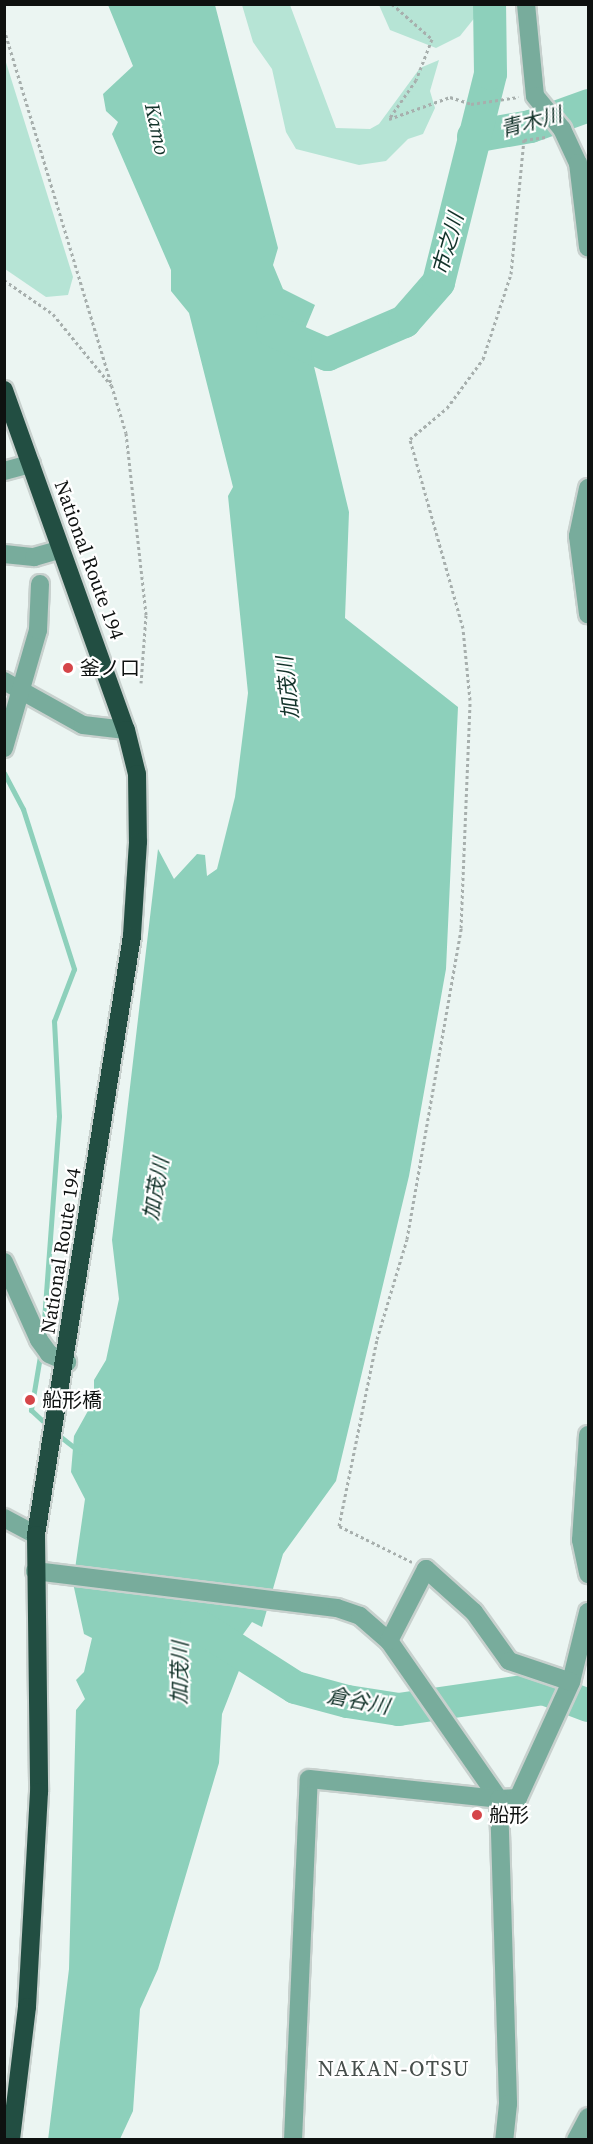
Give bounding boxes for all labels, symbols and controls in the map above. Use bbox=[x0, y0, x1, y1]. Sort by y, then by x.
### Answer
water label: Kamo bbox=[139, 101, 175, 157]
water label: 青木川 bbox=[497, 102, 565, 142]
water label: 市之川 bbox=[427, 210, 469, 278]
street label: National Route 194 bbox=[49, 477, 129, 643]
water label: 加茂川 bbox=[272, 655, 304, 721]
place label: 釜ノ口 bbox=[80, 656, 140, 680]
marker: 釜ノ口 bbox=[61, 661, 75, 675]
water label: 加茂川 bbox=[138, 1156, 174, 1222]
street label: National Route 194 bbox=[36, 1166, 86, 1336]
place label: 船形橋 bbox=[42, 1388, 102, 1412]
marker: 船形橋 bbox=[23, 1393, 37, 1407]
water label: 加茂川 bbox=[167, 1641, 193, 1705]
water label: 倉谷川 bbox=[325, 1683, 391, 1719]
place label: 船形 bbox=[489, 1803, 529, 1827]
marker: 船形 bbox=[470, 1808, 484, 1822]
district label: NAKAN-OTSU bbox=[318, 2056, 470, 2082]

